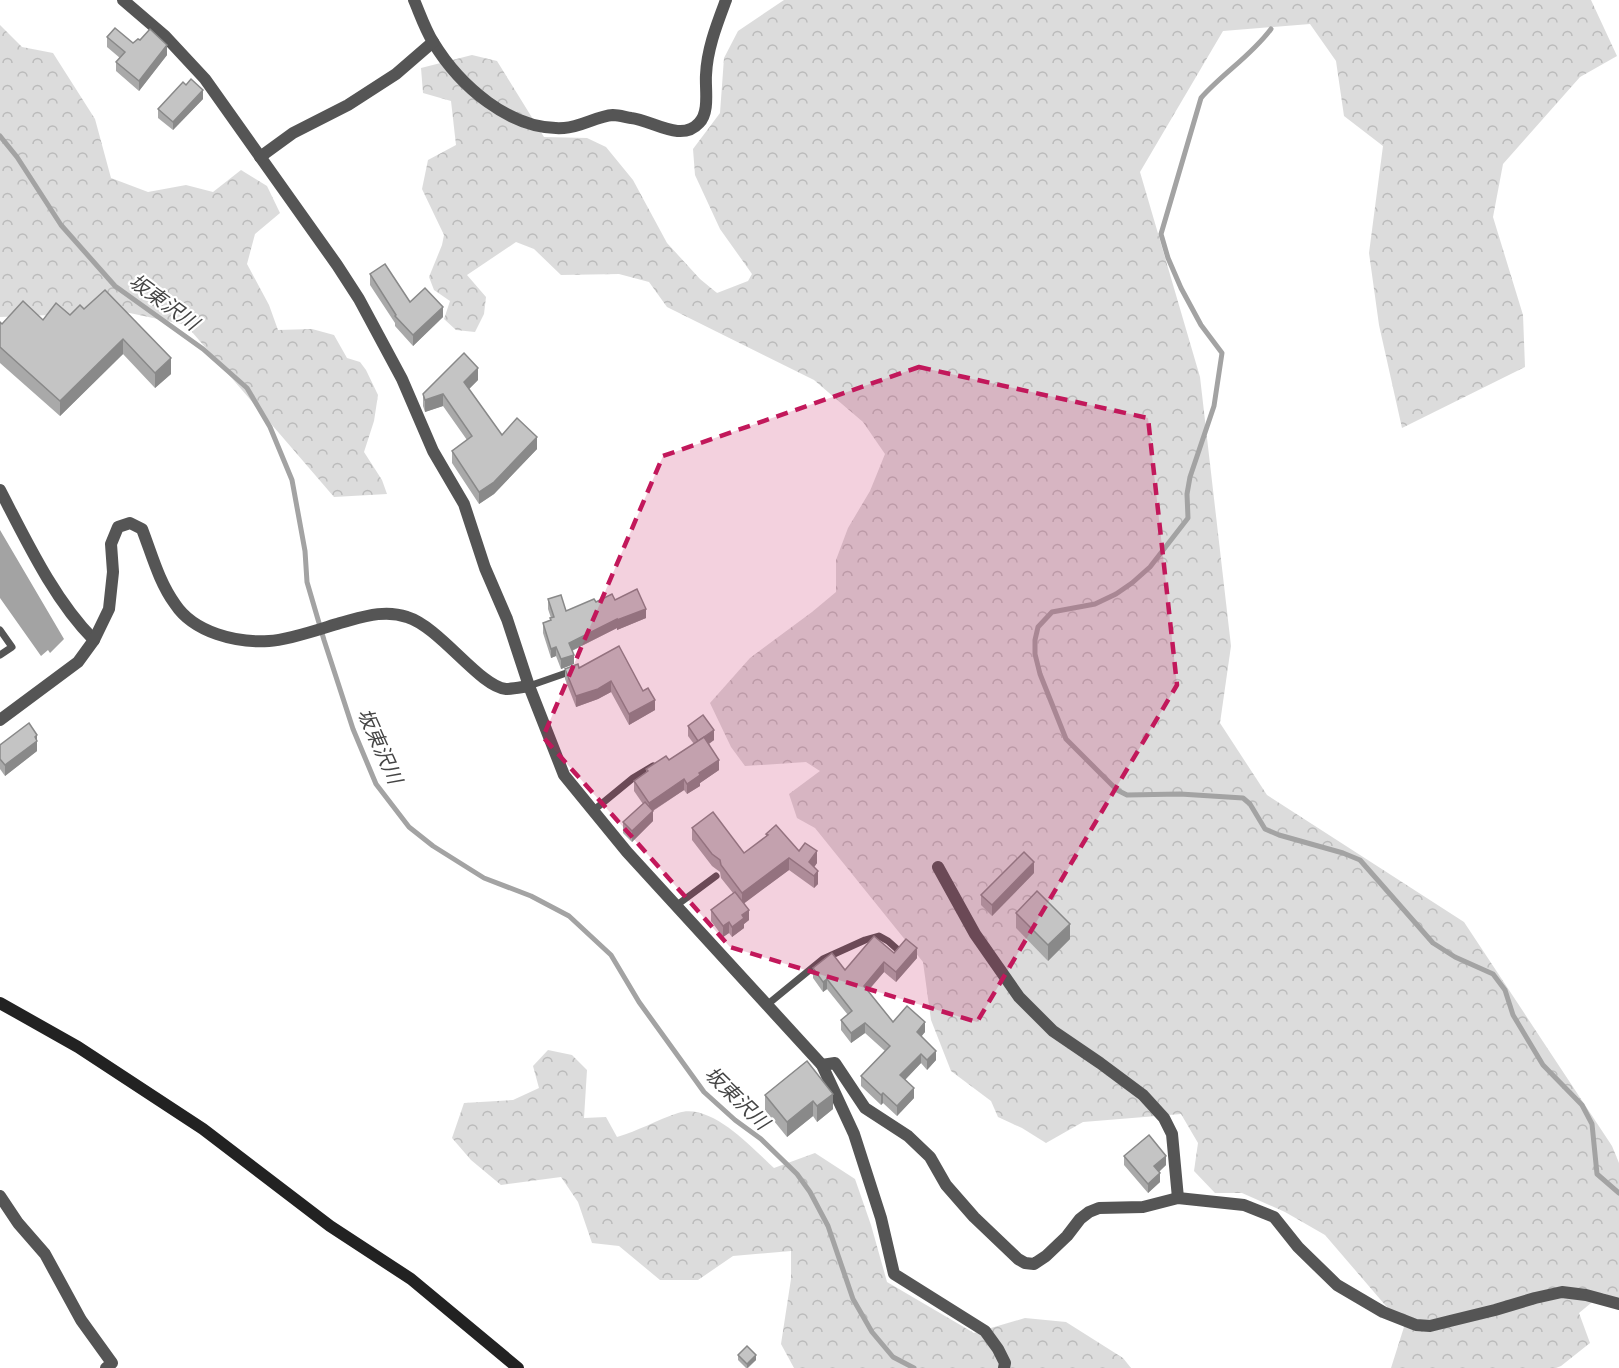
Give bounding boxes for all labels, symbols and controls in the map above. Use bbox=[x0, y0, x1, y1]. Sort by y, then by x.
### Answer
water label: 坂東沢川 bbox=[125, 270, 204, 336]
water label: 坂東沢川 bbox=[353, 705, 407, 789]
water label: 坂東沢川 bbox=[700, 1062, 775, 1136]

